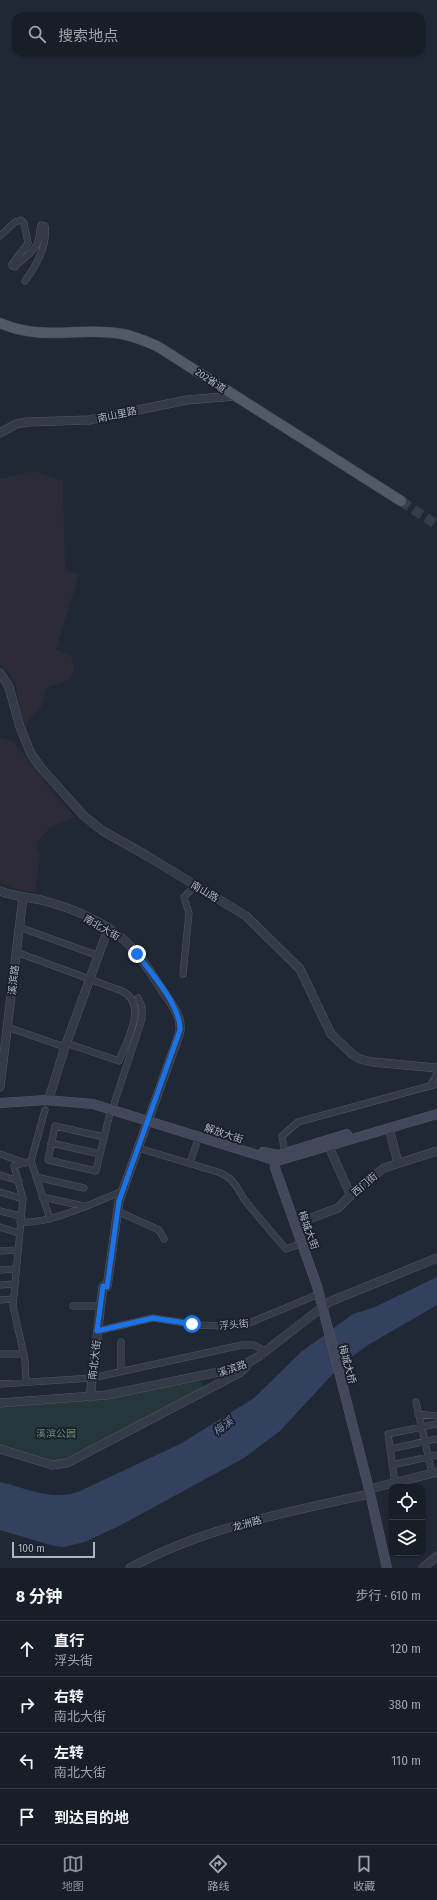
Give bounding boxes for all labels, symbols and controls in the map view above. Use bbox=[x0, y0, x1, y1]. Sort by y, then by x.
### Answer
search box bbox=[12, 12, 425, 56]
icon: search bbox=[26, 23, 48, 45]
text: 搜索地点 bbox=[58, 27, 118, 45]
street label: 202省道 bbox=[193, 366, 228, 395]
street label: 南山里路 bbox=[96, 405, 138, 425]
street label: 南山路 bbox=[189, 879, 220, 905]
street label: 南北大街 bbox=[81, 913, 122, 943]
route end bbox=[128, 945, 146, 963]
street label: 溪滨路 bbox=[6, 965, 22, 996]
street label: 解放大街 bbox=[203, 1122, 245, 1146]
street label: 西门街 bbox=[349, 1170, 380, 1199]
street label: 梅城大街 bbox=[296, 1209, 321, 1251]
route start bbox=[183, 1315, 201, 1333]
street label: 浮头街 bbox=[219, 1318, 250, 1332]
street label: 南北大街 bbox=[87, 1340, 103, 1381]
street label: 梅城大桥 bbox=[336, 1343, 358, 1385]
street label: 溪滨路 bbox=[216, 1358, 248, 1380]
water label: 梅溪 bbox=[211, 1414, 237, 1438]
park label: 溪滨公园 bbox=[36, 1428, 76, 1440]
map controls bbox=[389, 1484, 425, 1556]
button: locate bbox=[389, 1484, 425, 1520]
street label: 龙洲路 bbox=[231, 1514, 263, 1534]
button: layers bbox=[389, 1520, 425, 1556]
scale bar bbox=[12, 1540, 95, 1559]
text: 100 m bbox=[18, 1542, 45, 1555]
text: 8 分钟 bbox=[16, 1586, 63, 1607]
text: 步行 · 610 m bbox=[355, 1588, 421, 1603]
text: 直行 bbox=[54, 1632, 84, 1650]
icon: ahead bbox=[16, 1638, 38, 1660]
text: 120 m bbox=[390, 1641, 421, 1656]
text: 浮头街 bbox=[54, 1653, 93, 1668]
text: 右转 bbox=[54, 1688, 84, 1706]
icon: right bbox=[16, 1694, 38, 1716]
text: 380 m bbox=[389, 1697, 421, 1712]
text: 南北大街 bbox=[54, 1709, 106, 1724]
text: 左转 bbox=[54, 1744, 84, 1762]
icon: left bbox=[16, 1750, 38, 1772]
text: 110 m bbox=[391, 1753, 421, 1768]
text: 南北大街 bbox=[54, 1765, 106, 1780]
icon: arrive bbox=[16, 1806, 38, 1828]
text: 到达目的地 bbox=[54, 1809, 129, 1827]
tab: 地图 bbox=[62, 1853, 84, 1893]
tab: 路线 bbox=[207, 1853, 229, 1893]
tab: 收藏 bbox=[353, 1853, 375, 1893]

